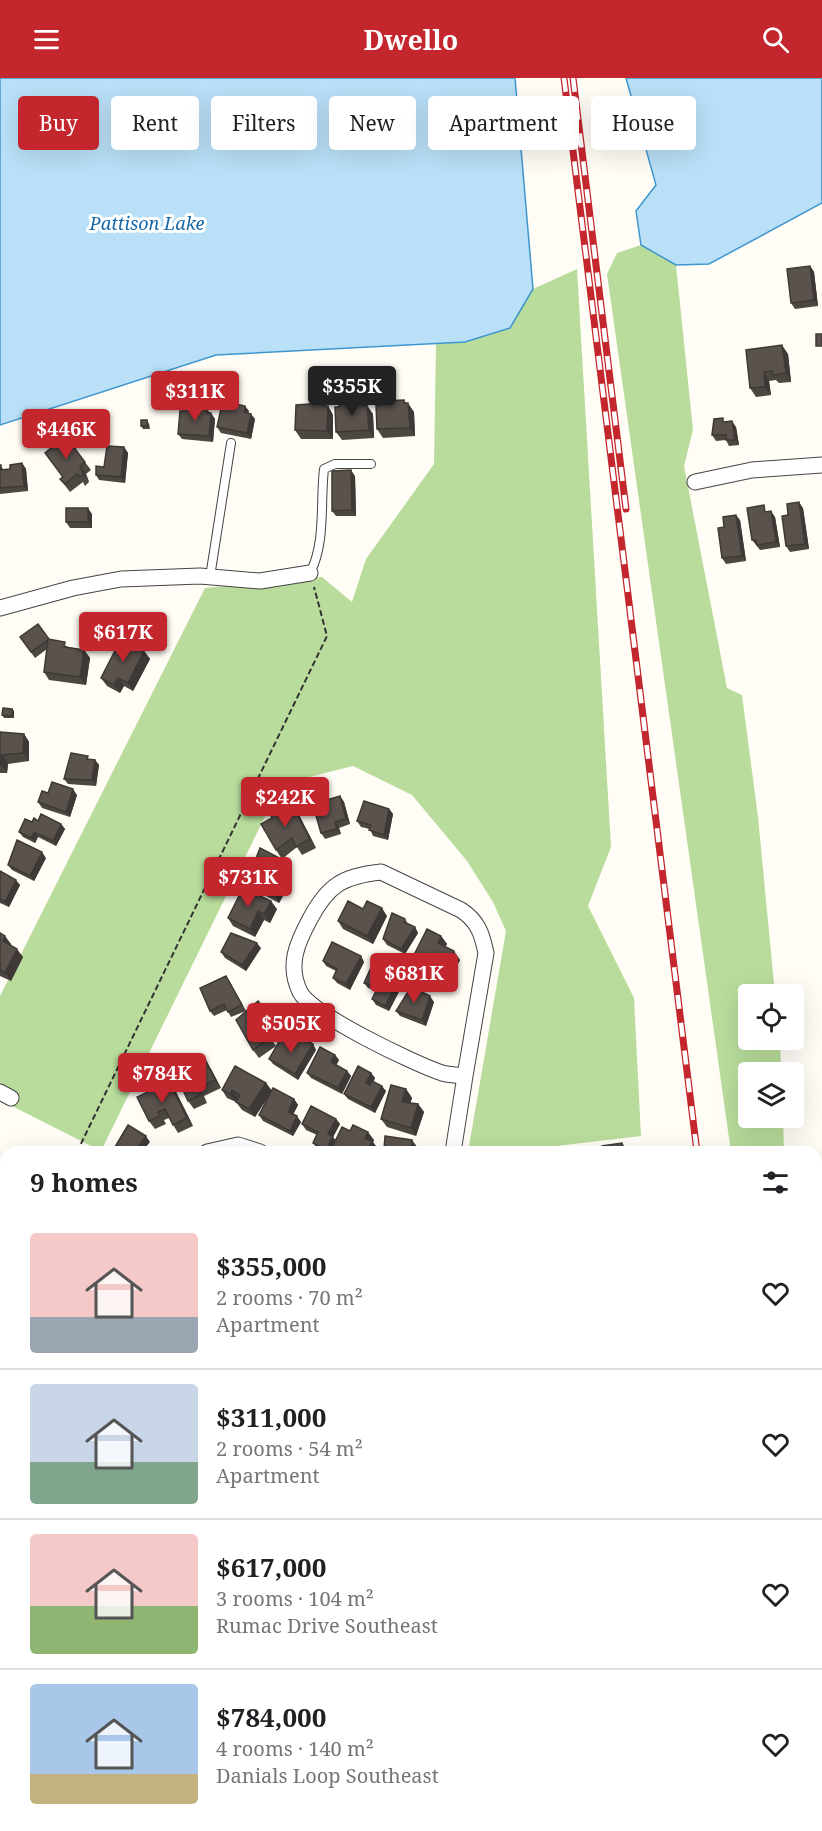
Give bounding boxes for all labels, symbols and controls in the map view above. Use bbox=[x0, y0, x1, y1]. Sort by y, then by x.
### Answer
text: Dwello bbox=[364, 21, 458, 58]
icon: menu bbox=[30, 23, 63, 56]
icon: search bbox=[759, 23, 792, 56]
chip: Buy bbox=[18, 96, 99, 150]
chip: Rent bbox=[111, 96, 199, 150]
chip: Filters bbox=[211, 96, 317, 150]
chip: New bbox=[329, 96, 416, 150]
chip: Apartment bbox=[428, 96, 579, 150]
chip: House bbox=[591, 96, 696, 150]
water label: Pattison Lake bbox=[89, 211, 205, 235]
pin: $355K bbox=[310, 366, 394, 417]
pin: $311K bbox=[153, 371, 237, 422]
text: $355K bbox=[322, 372, 382, 399]
text: $311K bbox=[165, 377, 225, 404]
pin: $446K bbox=[24, 409, 108, 460]
text: $446K bbox=[36, 415, 96, 442]
pin: $617K bbox=[81, 612, 165, 663]
text: $617K bbox=[93, 618, 153, 645]
pin: $242K bbox=[243, 777, 327, 828]
text: $242K bbox=[255, 783, 315, 810]
pin: $731K bbox=[206, 857, 290, 908]
text: $731K bbox=[218, 863, 278, 890]
pin: $681K bbox=[372, 953, 456, 1004]
text: $681K bbox=[384, 959, 444, 986]
map controls bbox=[738, 984, 804, 1128]
button: locate bbox=[738, 984, 804, 1050]
pin: $505K bbox=[249, 1003, 333, 1054]
text: $505K bbox=[261, 1009, 321, 1036]
pin: $784K bbox=[120, 1053, 204, 1104]
text: $784K bbox=[132, 1059, 192, 1086]
button: layers bbox=[738, 1062, 804, 1128]
text: 9 homes bbox=[30, 1164, 138, 1200]
icon: filters bbox=[759, 1166, 792, 1199]
text: $355,000 bbox=[216, 1248, 326, 1284]
icon: home bbox=[78, 1257, 150, 1329]
icon: heart bbox=[759, 1277, 792, 1310]
text: 2 rooms · 70 m² bbox=[216, 1284, 363, 1311]
text: Apartment bbox=[216, 1311, 320, 1338]
text: $311,000 bbox=[216, 1399, 326, 1435]
icon: home bbox=[78, 1408, 150, 1480]
icon: heart bbox=[759, 1428, 792, 1461]
text: 2 rooms · 54 m² bbox=[216, 1435, 363, 1462]
text: Apartment bbox=[216, 1462, 320, 1489]
text: $617,000 bbox=[216, 1549, 326, 1585]
icon: home bbox=[78, 1558, 150, 1630]
icon: heart bbox=[759, 1578, 792, 1611]
text: 3 rooms · 104 m² bbox=[216, 1585, 374, 1612]
text: Rumac Drive Southeast bbox=[216, 1612, 438, 1639]
text: $784,000 bbox=[216, 1699, 326, 1735]
icon: home bbox=[78, 1708, 150, 1780]
icon: heart bbox=[759, 1728, 792, 1761]
text: 4 rooms · 140 m² bbox=[216, 1735, 374, 1762]
text: Danials Loop Southeast bbox=[216, 1762, 439, 1789]

